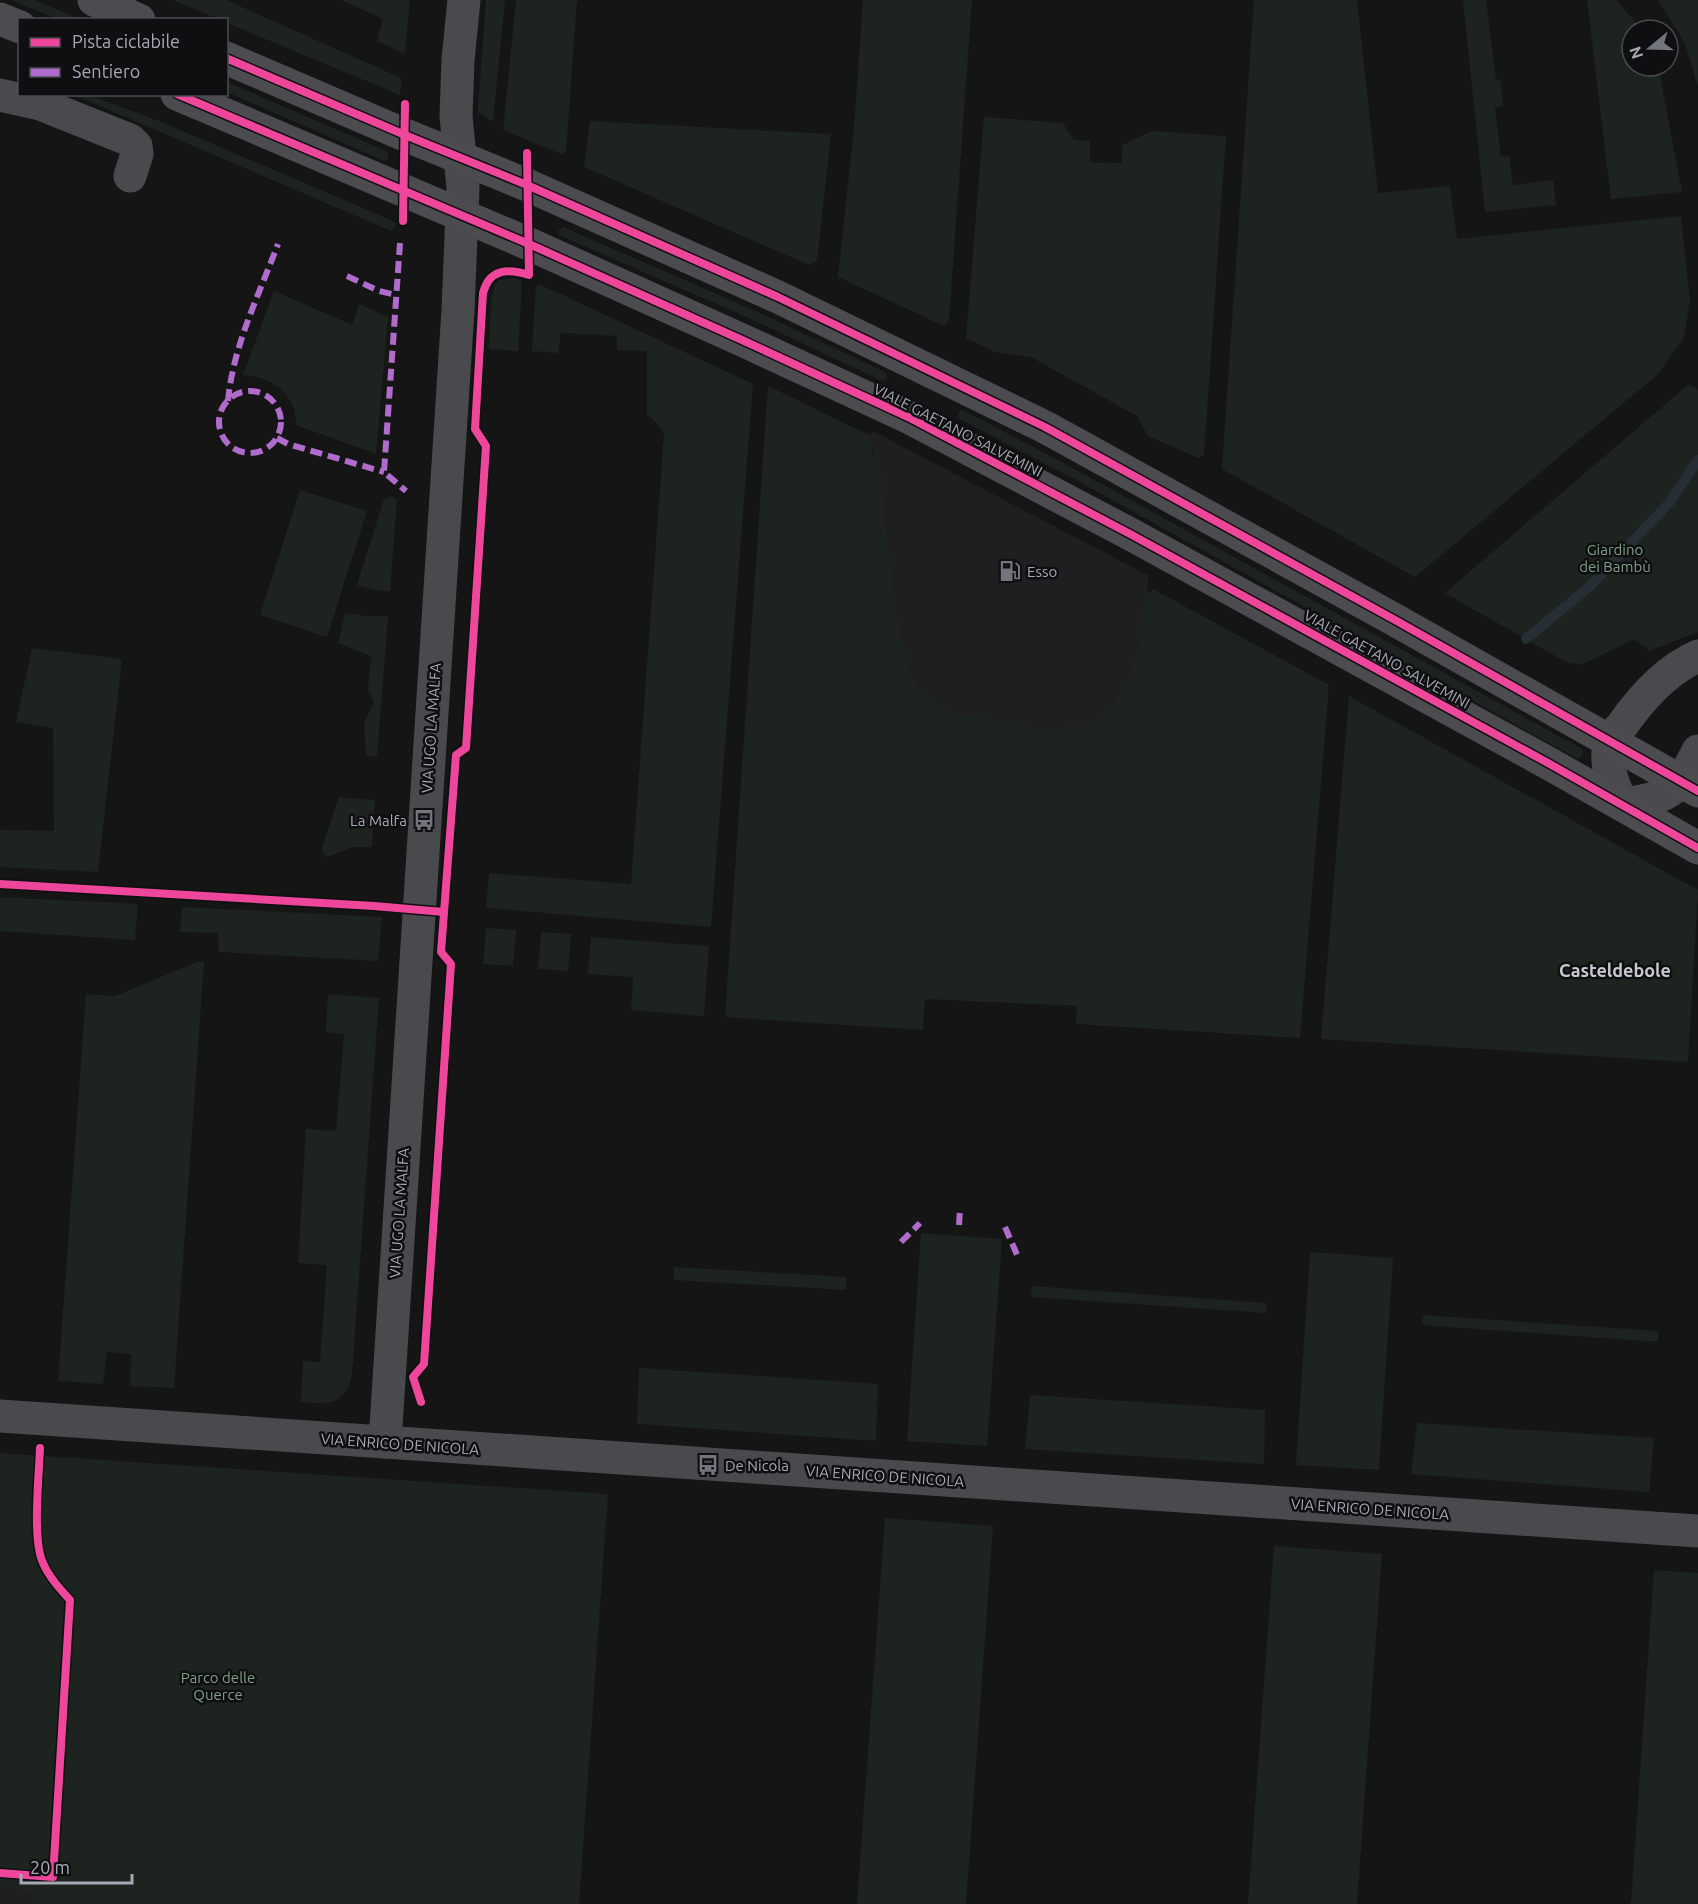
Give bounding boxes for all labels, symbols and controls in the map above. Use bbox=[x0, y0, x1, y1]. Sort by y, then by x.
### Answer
legend bbox=[18, 18, 228, 96]
north arrow bbox=[1620, 18, 1680, 78]
text: Pista ciclabile bbox=[72, 31, 180, 51]
text: N bbox=[1625, 44, 1646, 61]
text: Sentiero bbox=[72, 61, 140, 81]
street label: VIALE GAETANO SALVEMINI bbox=[871, 380, 1045, 480]
park label: Giardino dei Bambù bbox=[1579, 541, 1651, 575]
fuel station icon: Esso bbox=[998, 559, 1022, 583]
place label: Esso bbox=[1027, 563, 1057, 580]
street label: VIALE GAETANO SALVEMINI bbox=[1301, 606, 1473, 712]
street label: VIA UGO LA MALFA bbox=[418, 662, 444, 794]
bus stop icon: La Malfa bbox=[412, 808, 436, 832]
place label: La Malfa bbox=[350, 812, 407, 829]
district label: Casteldebole bbox=[1559, 960, 1671, 980]
street label: VIA UGO LA MALFA bbox=[386, 1147, 412, 1279]
street label: VIA ENRICO DE NICOLA bbox=[320, 1430, 480, 1458]
bus stop icon: De Nicola bbox=[696, 1453, 720, 1477]
place label: De Nicola bbox=[725, 1457, 789, 1474]
street label: VIA ENRICO DE NICOLA bbox=[805, 1462, 965, 1490]
street label: VIA ENRICO DE NICOLA bbox=[1290, 1495, 1450, 1523]
park label: Parco delle Querce bbox=[181, 1669, 255, 1703]
scale bar bbox=[21, 1847, 132, 1885]
text: 20 m bbox=[30, 1857, 70, 1877]

